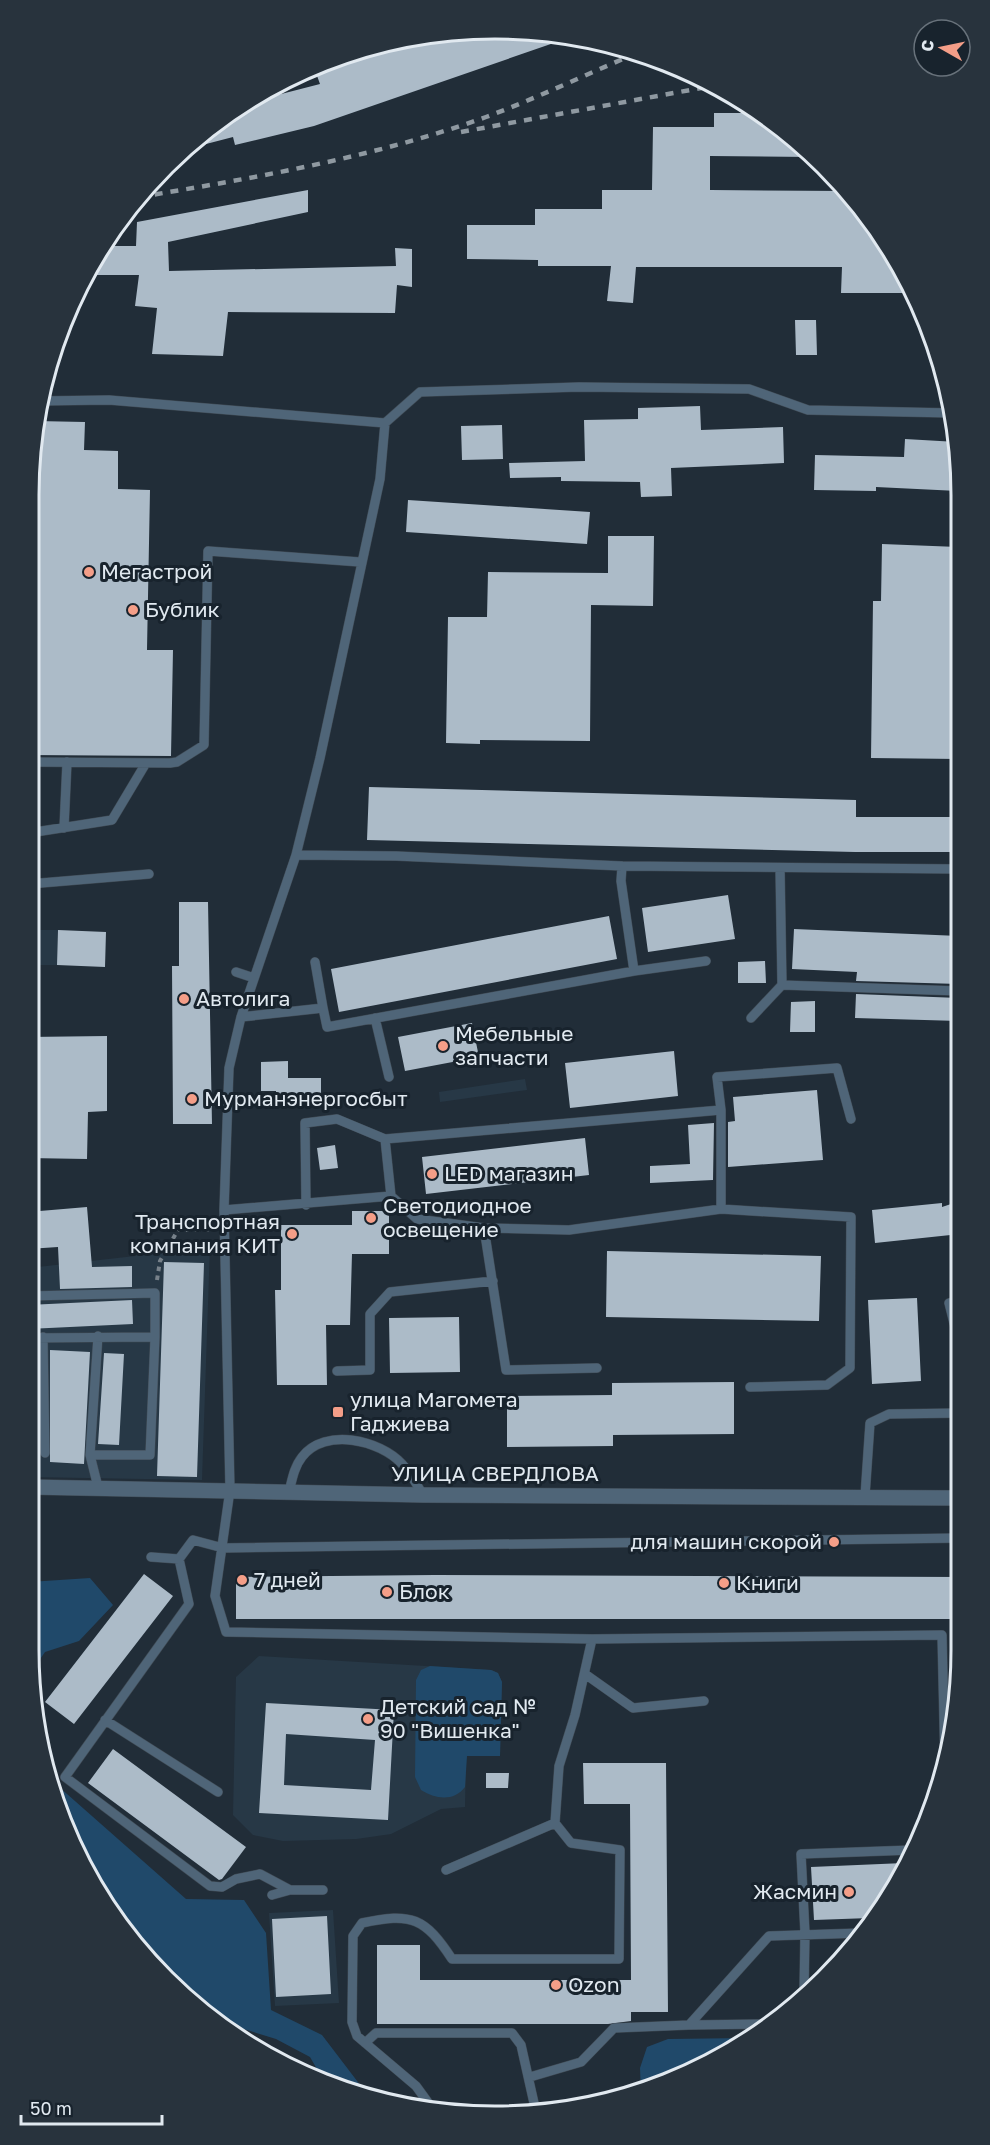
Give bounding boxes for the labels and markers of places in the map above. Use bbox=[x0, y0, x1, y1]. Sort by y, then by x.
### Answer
place label: Мегастрой bbox=[101, 558, 212, 584]
marker: Мегастрой bbox=[82, 565, 96, 579]
place label: Бублик bbox=[145, 596, 220, 622]
marker: Бублик bbox=[126, 603, 140, 617]
place label: Автолига bbox=[196, 985, 290, 1011]
marker: Автолига bbox=[177, 992, 191, 1006]
place label: Мебельные запчасти bbox=[455, 1020, 573, 1070]
marker: Мебельные запчасти bbox=[436, 1039, 450, 1053]
place label: Мурманэнергосбыт bbox=[204, 1085, 408, 1111]
marker: Мурманэнергосбыт bbox=[185, 1092, 199, 1106]
place label: LED магазин bbox=[444, 1160, 573, 1186]
marker: LED магазин bbox=[425, 1167, 439, 1181]
place label: Светодиодное освещение bbox=[383, 1192, 532, 1242]
place label: Транспортная компания КИТ bbox=[130, 1208, 280, 1258]
marker: Светодиодное освещение bbox=[364, 1211, 378, 1225]
marker: Транспортная компания КИТ bbox=[285, 1227, 299, 1241]
place label: улица Магомета Гаджиева bbox=[350, 1386, 518, 1436]
marker: улица Магомета Гаджиева bbox=[331, 1405, 345, 1419]
place label: для машин скорой bbox=[630, 1528, 822, 1554]
marker: для машин скорой bbox=[827, 1535, 841, 1549]
place label: 7 дней bbox=[254, 1566, 321, 1592]
place label: Книги bbox=[736, 1569, 799, 1595]
marker: 7 дней bbox=[235, 1573, 249, 1587]
marker: Книги bbox=[717, 1576, 731, 1590]
place label: Блок bbox=[399, 1578, 450, 1604]
marker: Блок bbox=[380, 1585, 394, 1599]
place label: Детский сад № 90 "Вишенка" bbox=[380, 1693, 536, 1743]
marker: Детский сад № 90 "Вишенка" bbox=[361, 1712, 375, 1726]
place label: Жасмин bbox=[753, 1878, 837, 1904]
marker: Жасмин bbox=[842, 1885, 856, 1899]
place label: Ozon bbox=[568, 1971, 620, 1997]
marker: Ozon bbox=[549, 1978, 563, 1992]

